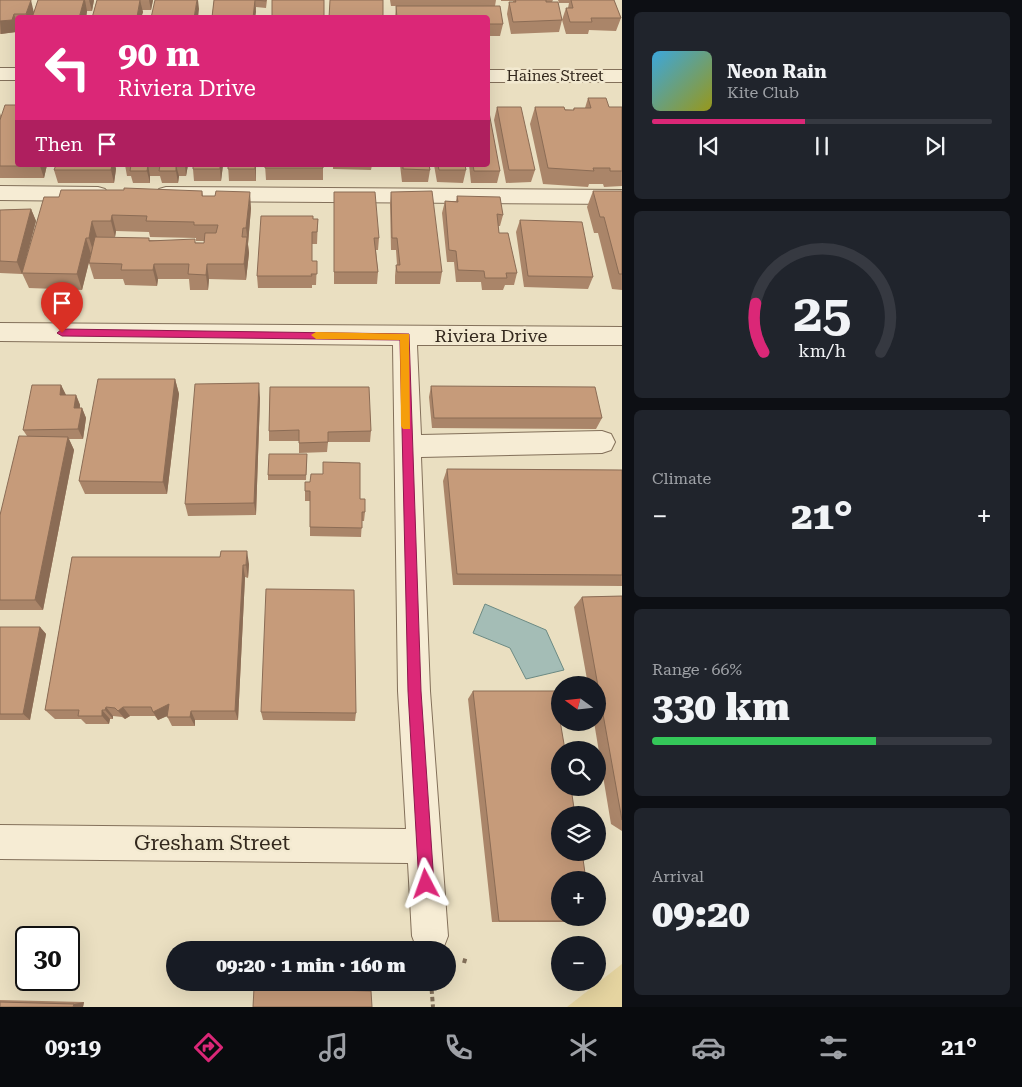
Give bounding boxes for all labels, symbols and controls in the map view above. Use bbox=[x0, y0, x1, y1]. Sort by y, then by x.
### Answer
text: 90 m bbox=[118, 34, 200, 75]
icon: left bbox=[35, 35, 100, 100]
text: Neon Rain bbox=[727, 60, 827, 83]
street label: Haines Street bbox=[506, 67, 604, 85]
text: Riviera Drive bbox=[118, 76, 256, 101]
text: Kite Club bbox=[727, 83, 799, 102]
icon: arrive bbox=[93, 130, 121, 158]
icon: previous bbox=[695, 132, 723, 160]
icon: pause bbox=[808, 132, 836, 160]
icon: next bbox=[921, 132, 949, 160]
text: Then bbox=[35, 133, 83, 156]
pin bbox=[41, 282, 83, 333]
text: 25 bbox=[793, 283, 851, 344]
icon: arrive bbox=[48, 289, 76, 317]
street label: Riviera Drive bbox=[435, 325, 548, 346]
text: km/h bbox=[798, 340, 846, 361]
text: Climate bbox=[652, 469, 711, 488]
text: 21° bbox=[791, 494, 853, 538]
text: − bbox=[652, 500, 668, 533]
text: + bbox=[976, 500, 992, 533]
text: Range · 66% bbox=[652, 660, 742, 679]
north arrow bbox=[551, 676, 606, 731]
map controls bbox=[551, 676, 606, 991]
text: 330 km bbox=[652, 685, 790, 729]
button: search bbox=[551, 741, 606, 796]
button: layers bbox=[551, 806, 606, 861]
street label: Gresham Street bbox=[134, 831, 290, 855]
position arrow bbox=[399, 857, 451, 909]
text: Arrival bbox=[652, 867, 704, 886]
button: + bbox=[551, 871, 606, 926]
text: 09:20 bbox=[652, 892, 750, 936]
speed limit sign: 30 bbox=[15, 926, 80, 991]
button: − bbox=[551, 936, 606, 991]
text: 09:20 · 1 min · 160 m bbox=[216, 954, 406, 977]
icon: directions bbox=[191, 1030, 226, 1065]
icon: music bbox=[316, 1030, 351, 1065]
icon: phone bbox=[441, 1030, 476, 1065]
icon: climate bbox=[566, 1030, 601, 1065]
icon: car bbox=[691, 1030, 726, 1065]
icon: filters bbox=[816, 1030, 851, 1065]
text: 09:19 bbox=[45, 1035, 101, 1060]
text: 21° bbox=[941, 1035, 977, 1060]

